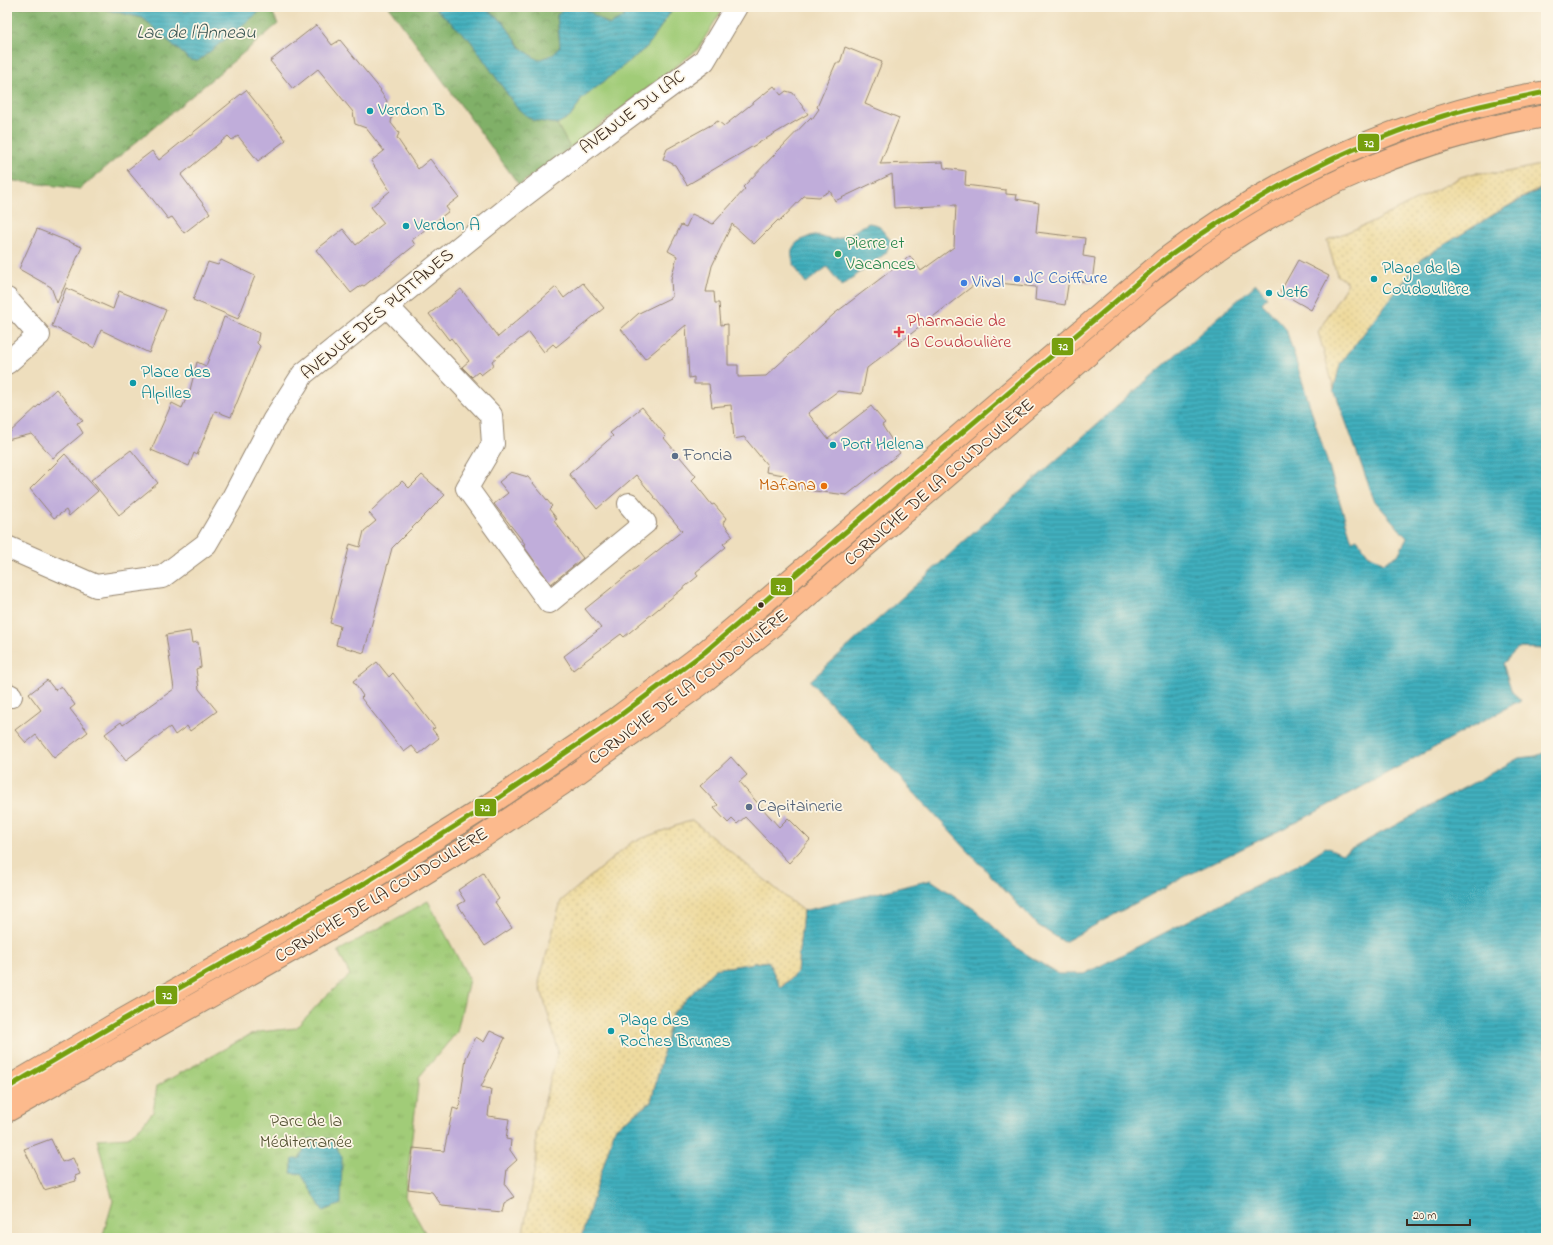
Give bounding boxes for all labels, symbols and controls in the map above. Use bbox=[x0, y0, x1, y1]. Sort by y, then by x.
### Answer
water label: Lac de l'Anneau bbox=[136, 20, 256, 47]
street label: AVENUE DU LAC bbox=[575, 65, 691, 161]
place label: Verdon B bbox=[377, 98, 445, 124]
marker: Verdon B bbox=[365, 106, 375, 116]
line badge: 72 bbox=[1357, 133, 1380, 152]
text: 72 bbox=[1364, 136, 1375, 152]
place label: Verdon A bbox=[413, 213, 480, 239]
marker: Verdon A bbox=[401, 221, 411, 231]
place label: Pierre et Vacances bbox=[845, 231, 916, 278]
street label: AVENUE DES PLATANES bbox=[296, 243, 460, 387]
marker: Pierre et Vacances bbox=[833, 249, 843, 259]
place label: Plage de la Coudoulière bbox=[1382, 256, 1470, 303]
place label: JC Coiffure bbox=[1025, 266, 1108, 292]
place label: Vival bbox=[971, 270, 1004, 296]
marker: JC Coiffure bbox=[1012, 274, 1022, 284]
marker: Plage de la Coudoulière bbox=[1369, 274, 1379, 284]
marker: Vival bbox=[959, 278, 969, 288]
place label: Jet6 bbox=[1277, 280, 1308, 306]
marker: Jet6 bbox=[1264, 288, 1274, 298]
place label: Pharmacie de la Coudoulière bbox=[907, 309, 1012, 356]
marker: Pharmacie de la Coudoulière bbox=[894, 327, 904, 337]
line badge: 72 bbox=[1051, 337, 1074, 356]
text: 72 bbox=[1058, 339, 1069, 355]
place label: Place des Alpilles bbox=[141, 360, 211, 407]
marker: Place des Alpilles bbox=[128, 378, 138, 388]
street label: CORNICHE DE LA COUDOULIÈRE bbox=[839, 393, 1041, 573]
place label: Port Helena bbox=[841, 432, 924, 458]
marker: Port Helena bbox=[828, 440, 838, 450]
place label: Foncia bbox=[682, 443, 732, 469]
marker: Foncia bbox=[670, 451, 680, 461]
place label: Mafana bbox=[759, 473, 816, 499]
marker: Mafana bbox=[819, 481, 829, 491]
line badge: 72 bbox=[770, 577, 793, 596]
text: 72 bbox=[776, 580, 787, 596]
unlabelled marker bbox=[756, 600, 766, 610]
street label: CORNICHE DE LA COUDOULIÈRE bbox=[583, 604, 795, 772]
place label: Capitainerie bbox=[757, 794, 843, 820]
line badge: 72 bbox=[474, 798, 497, 817]
text: 72 bbox=[480, 800, 491, 816]
marker: Capitainerie bbox=[744, 802, 754, 812]
street label: CORNICHE DE LA COUDOULIÈRE bbox=[270, 822, 494, 970]
line badge: 72 bbox=[155, 985, 178, 1005]
text: 72 bbox=[162, 988, 173, 1004]
place label: Plage des Roches Brunes bbox=[619, 1008, 731, 1055]
marker: Plage des Roches Brunes bbox=[606, 1026, 616, 1036]
park label: Parc de la Méditerranée bbox=[260, 1109, 353, 1156]
scale bar bbox=[1407, 1201, 1470, 1227]
text: 20 m bbox=[1413, 1207, 1436, 1225]

